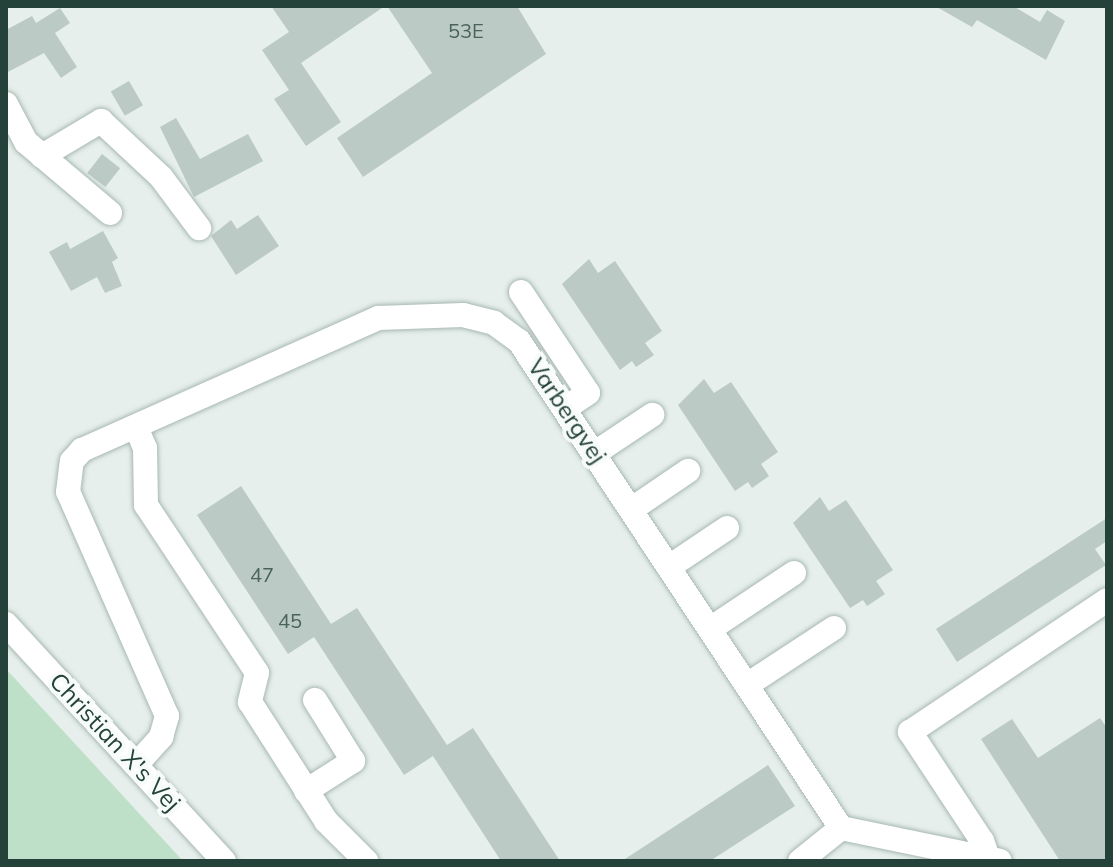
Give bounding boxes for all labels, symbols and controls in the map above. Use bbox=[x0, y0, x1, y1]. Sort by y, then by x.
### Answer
house number: 53E bbox=[448, 18, 484, 42]
street label: Varbergvej bbox=[521, 353, 613, 469]
house number: 47 bbox=[250, 562, 274, 586]
house number: 45 bbox=[278, 608, 302, 632]
street label: Christian X's Vej bbox=[44, 667, 186, 817]

